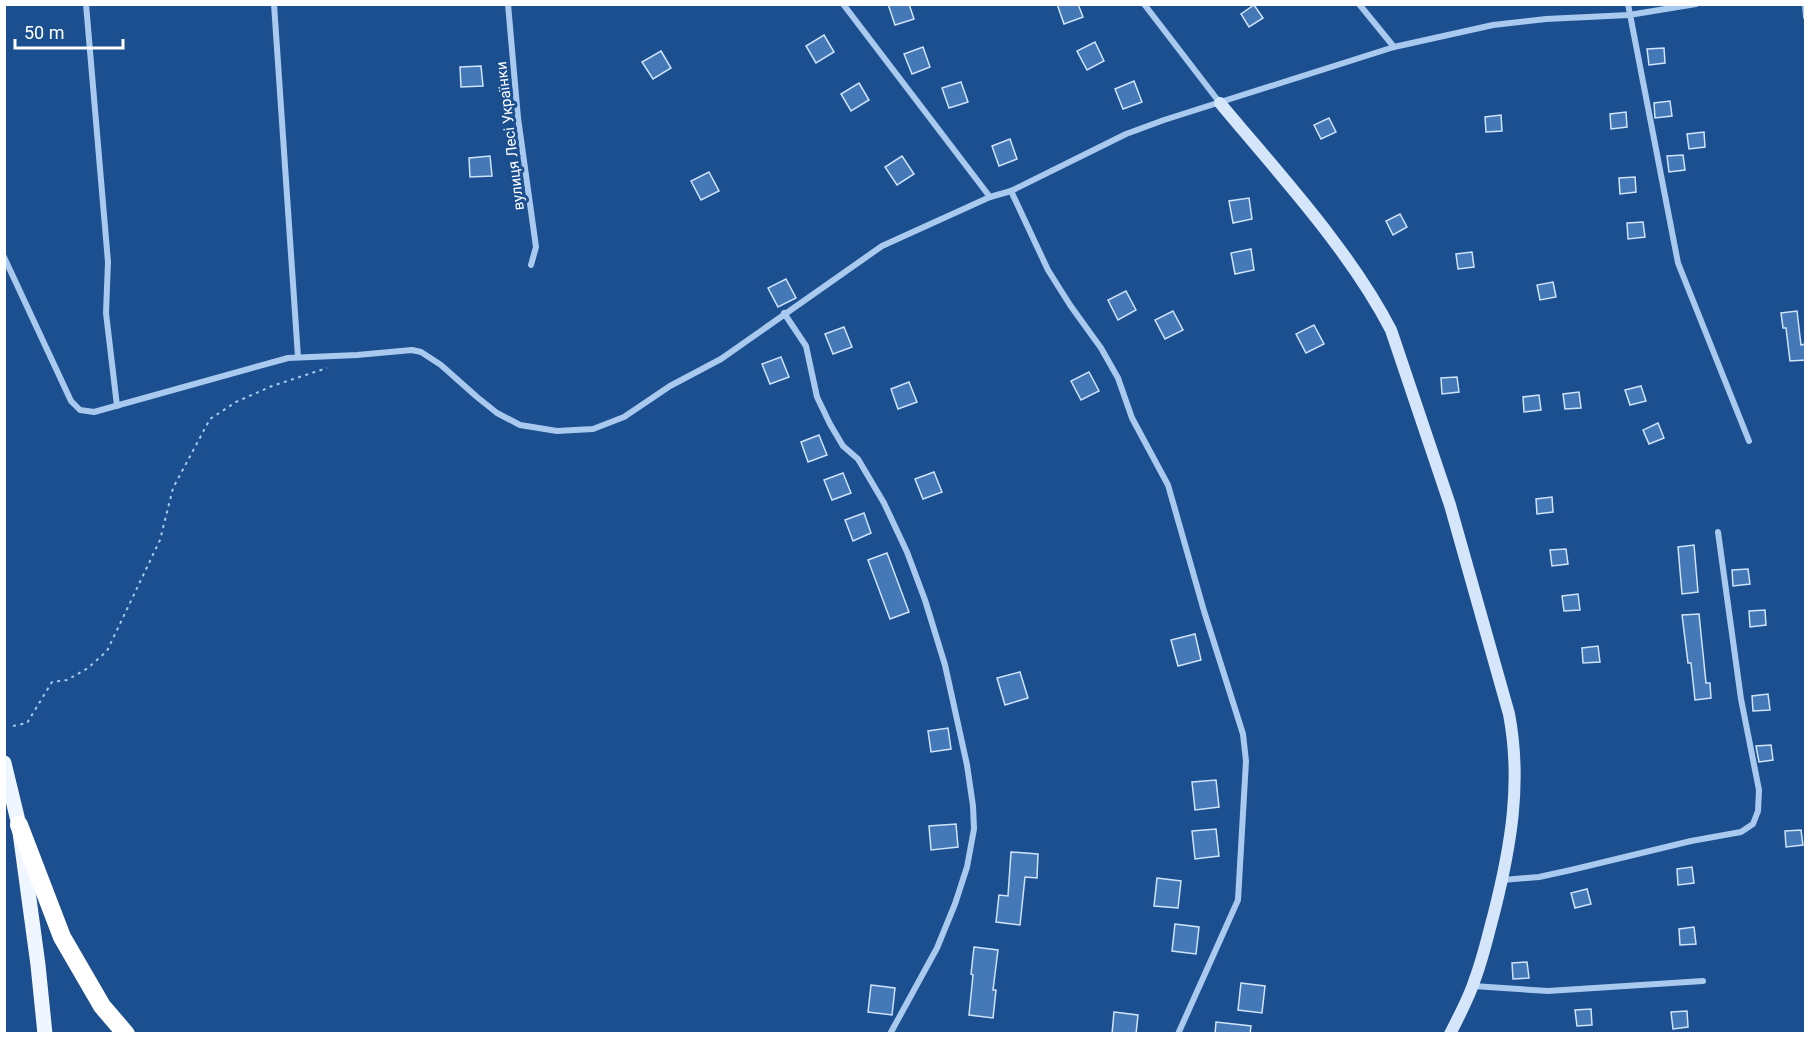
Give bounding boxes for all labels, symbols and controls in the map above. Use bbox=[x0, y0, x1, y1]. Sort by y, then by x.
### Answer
scale bar bbox=[15, 12, 123, 50]
text: 50 m bbox=[24, 22, 64, 43]
street label: вулиця Лесі Українки bbox=[492, 61, 528, 211]

